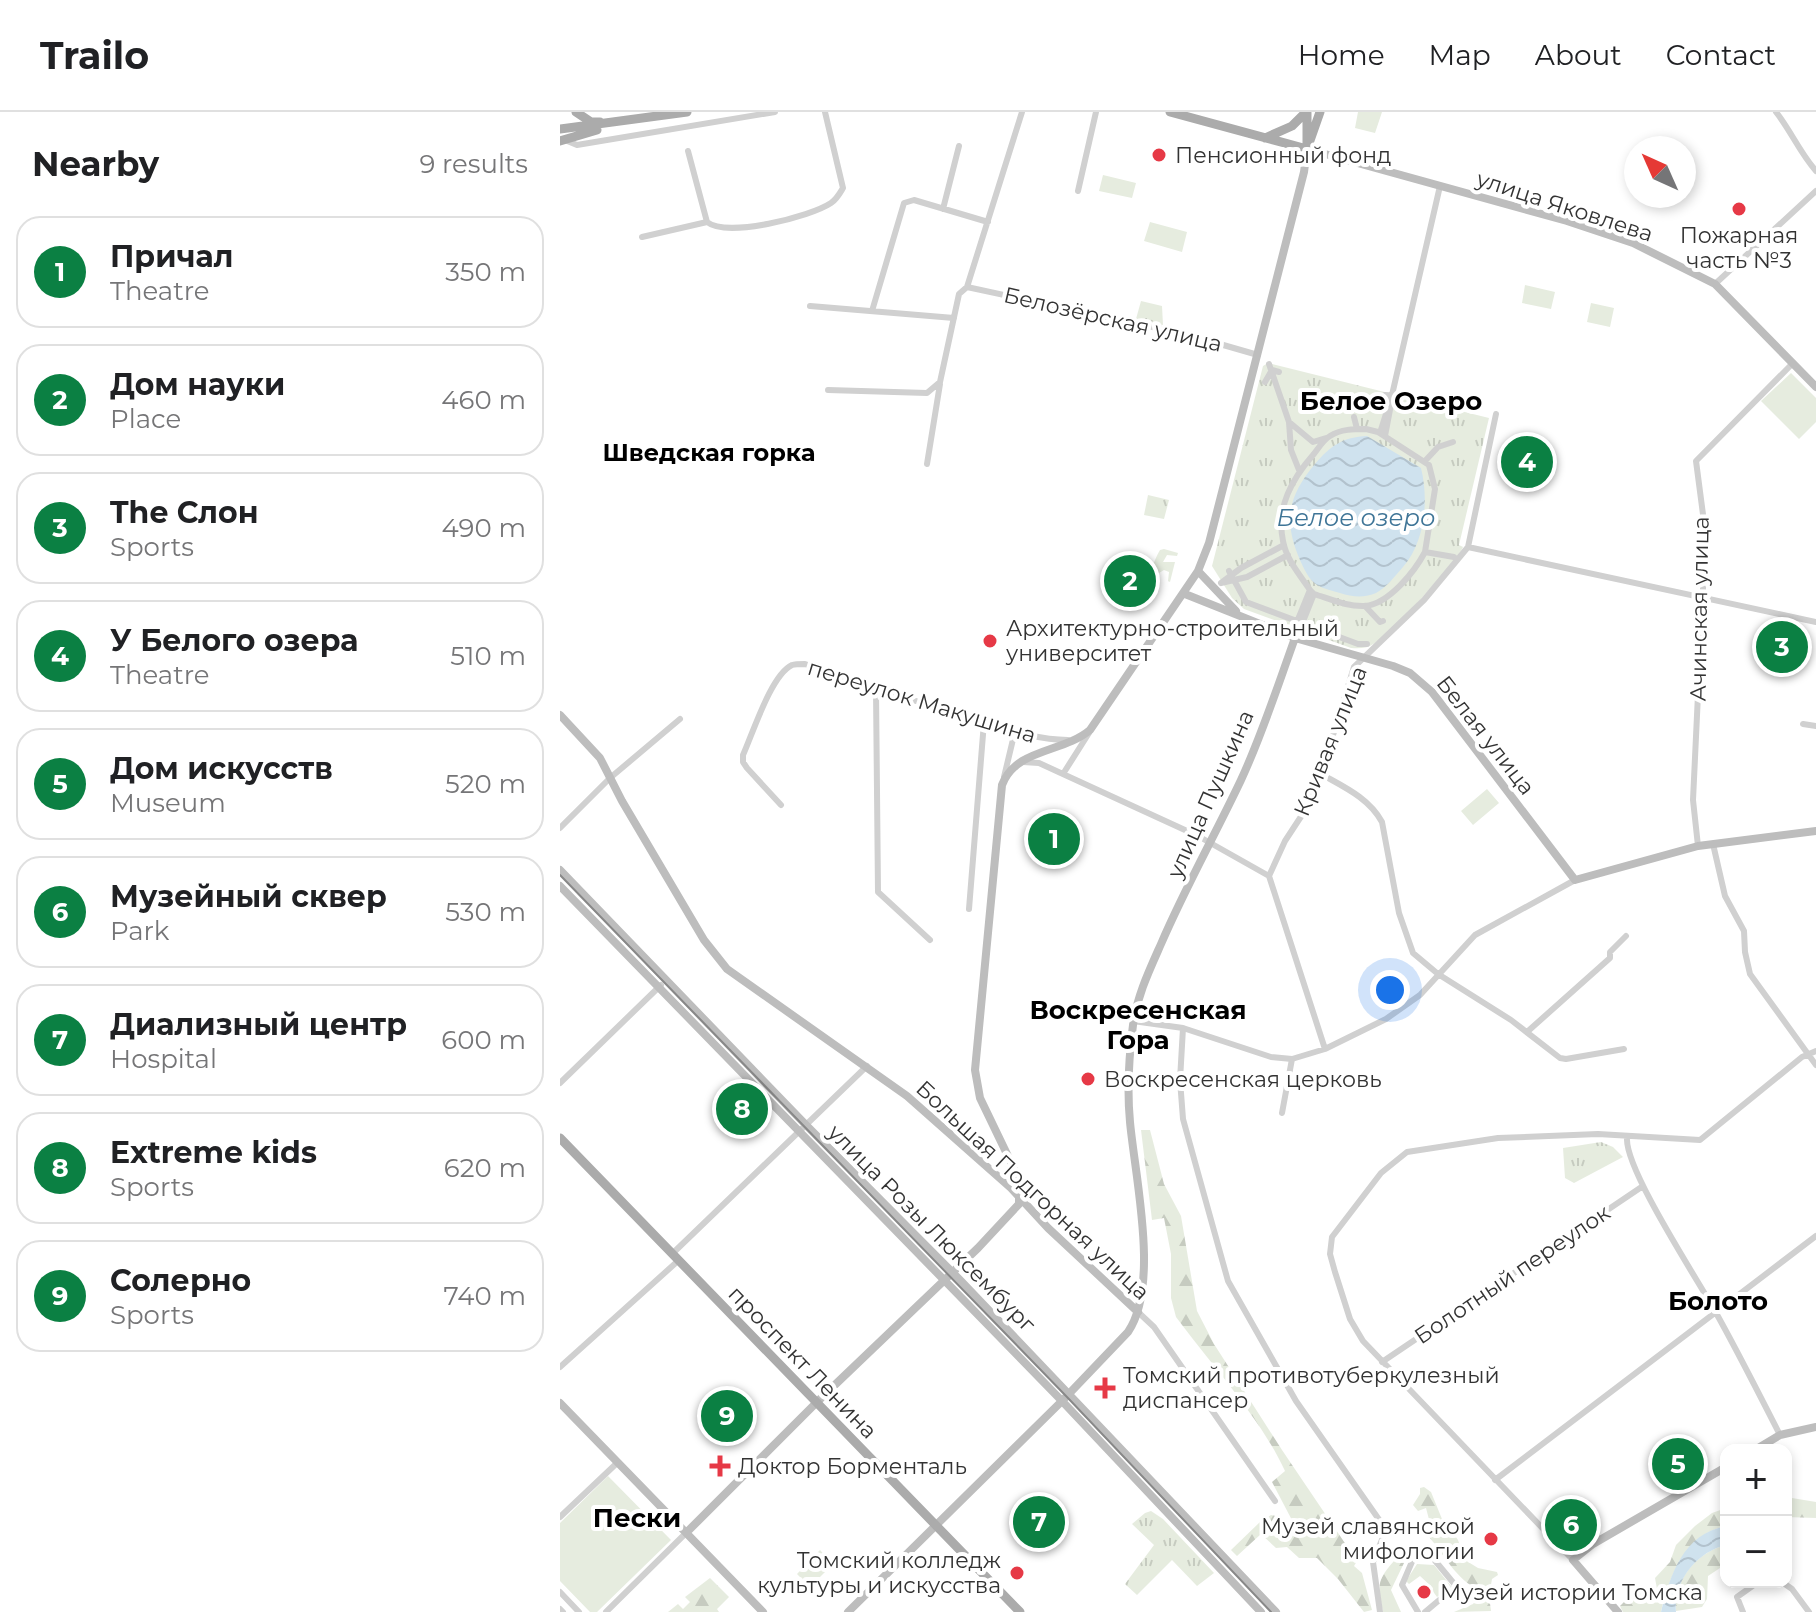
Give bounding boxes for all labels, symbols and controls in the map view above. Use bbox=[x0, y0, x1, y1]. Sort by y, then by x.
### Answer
text: Trailo bbox=[40, 32, 149, 79]
text: Home bbox=[1298, 38, 1385, 72]
text: Map bbox=[1429, 38, 1491, 72]
text: About bbox=[1535, 38, 1622, 72]
text: Contact bbox=[1666, 38, 1776, 72]
north arrow bbox=[1624, 136, 1696, 208]
place label: Пенсионный фонд bbox=[1175, 142, 1391, 169]
text: Nearby bbox=[32, 143, 159, 185]
marker: Пенсионный фонд bbox=[1150, 146, 1168, 164]
text: 9 results bbox=[419, 148, 528, 180]
street label: улица Яковлева bbox=[1472, 165, 1657, 248]
marker: Пожарная часть №3 bbox=[1730, 200, 1748, 218]
place label: Пожарная часть №3 bbox=[1680, 222, 1798, 274]
text: Причал bbox=[110, 238, 234, 275]
text: 1 bbox=[55, 256, 65, 288]
text: 350 m bbox=[445, 256, 526, 288]
text: Theatre bbox=[110, 275, 210, 307]
street label: Белозёрская улица bbox=[1001, 281, 1225, 358]
text: Дом науки bbox=[110, 366, 285, 403]
text: 2 bbox=[52, 384, 68, 416]
text: 460 m bbox=[441, 384, 526, 416]
district label: Белое Озеро bbox=[1300, 385, 1482, 417]
text: Place bbox=[110, 403, 181, 435]
pin: 4 bbox=[1501, 432, 1553, 492]
district label: Шведская горка bbox=[603, 438, 815, 467]
text: The Слон bbox=[110, 494, 258, 531]
water label: Белое озеро bbox=[1277, 503, 1436, 532]
text: 3 bbox=[52, 512, 68, 544]
text: 490 m bbox=[442, 512, 526, 544]
street label: Ачинская улица bbox=[1684, 516, 1715, 702]
text: Sports bbox=[110, 531, 194, 563]
pin: 2 bbox=[1104, 551, 1156, 611]
place label: Архитектурно-строительный университет bbox=[1005, 615, 1339, 667]
pin: 3 bbox=[1756, 617, 1808, 677]
text: У Белого озера bbox=[110, 622, 358, 659]
marker: Архитектурно-строительный университет bbox=[981, 632, 999, 650]
text: 4 bbox=[51, 640, 69, 672]
text: 510 m bbox=[450, 640, 526, 672]
street label: переулок Макушина bbox=[805, 654, 1039, 749]
text: Theatre bbox=[110, 659, 210, 691]
street label: Кривая улица bbox=[1288, 662, 1373, 820]
street label: Белая улица bbox=[1431, 670, 1541, 800]
street label: улица Пушкина bbox=[1161, 706, 1260, 883]
text: Дом искусств bbox=[110, 750, 333, 787]
text: 5 bbox=[52, 768, 68, 800]
text: 520 m bbox=[445, 768, 526, 800]
text: Museum bbox=[110, 787, 226, 819]
pin: 1 bbox=[1028, 809, 1080, 869]
text: Музейный сквер bbox=[110, 878, 387, 915]
text: 6 bbox=[52, 896, 68, 928]
text: 530 m bbox=[445, 896, 526, 928]
text: Park bbox=[110, 915, 169, 947]
your location bbox=[1370, 970, 1410, 1010]
district label: Воскресенская Гора bbox=[1029, 994, 1247, 1056]
text: Диализный центр bbox=[110, 1006, 407, 1043]
text: 7 bbox=[52, 1024, 68, 1056]
text: 600 m bbox=[441, 1024, 526, 1056]
text: Hospital bbox=[110, 1043, 217, 1075]
place label: Воскресенская церковь bbox=[1104, 1066, 1382, 1093]
marker: Воскресенская церковь bbox=[1079, 1070, 1097, 1088]
street label: Большая Подгорная улица bbox=[910, 1075, 1155, 1306]
pin: 8 bbox=[716, 1079, 768, 1139]
street label: улица Розы Люксембург bbox=[822, 1118, 1041, 1338]
text: Extreme kids bbox=[110, 1134, 317, 1171]
text: 8 bbox=[51, 1152, 69, 1184]
text: 620 m bbox=[444, 1152, 526, 1184]
text: Sports bbox=[110, 1171, 194, 1203]
street label: Болотный переулок bbox=[1409, 1199, 1615, 1350]
text: Солерно bbox=[110, 1262, 251, 1299]
text: 9 bbox=[52, 1280, 68, 1312]
text: 740 m bbox=[444, 1280, 526, 1312]
street label: проспект Ленина bbox=[723, 1280, 883, 1444]
district label: Болото bbox=[1668, 1285, 1768, 1317]
text: Sports bbox=[110, 1299, 194, 1331]
place label: Томский противотуберкулезный диспансер bbox=[1123, 1362, 1500, 1414]
marker: Томский противотуберкулезный диспансер bbox=[1094, 1377, 1116, 1399]
pin: 9 bbox=[701, 1386, 753, 1446]
pin: 5 bbox=[1652, 1434, 1704, 1494]
map controls bbox=[1720, 1444, 1792, 1588]
button: + bbox=[1720, 1444, 1792, 1516]
place label: Доктор Борменталь bbox=[738, 1453, 967, 1480]
marker: Доктор Борменталь bbox=[709, 1455, 731, 1477]
pin: 7 bbox=[1013, 1492, 1065, 1552]
pin: 6 bbox=[1545, 1495, 1597, 1555]
district label: Пески bbox=[593, 1502, 681, 1534]
place label: Музей славянской мифологии bbox=[1261, 1513, 1475, 1565]
button: − bbox=[1720, 1516, 1792, 1588]
marker: Музей славянской мифологии bbox=[1482, 1530, 1500, 1548]
place label: Томский колледж культуры и искусства bbox=[757, 1547, 1001, 1599]
marker: Томский колледж культуры и искусства bbox=[1008, 1564, 1026, 1582]
place label: Музей истории Томска bbox=[1440, 1579, 1703, 1606]
marker: Музей истории Томска bbox=[1415, 1583, 1433, 1601]

